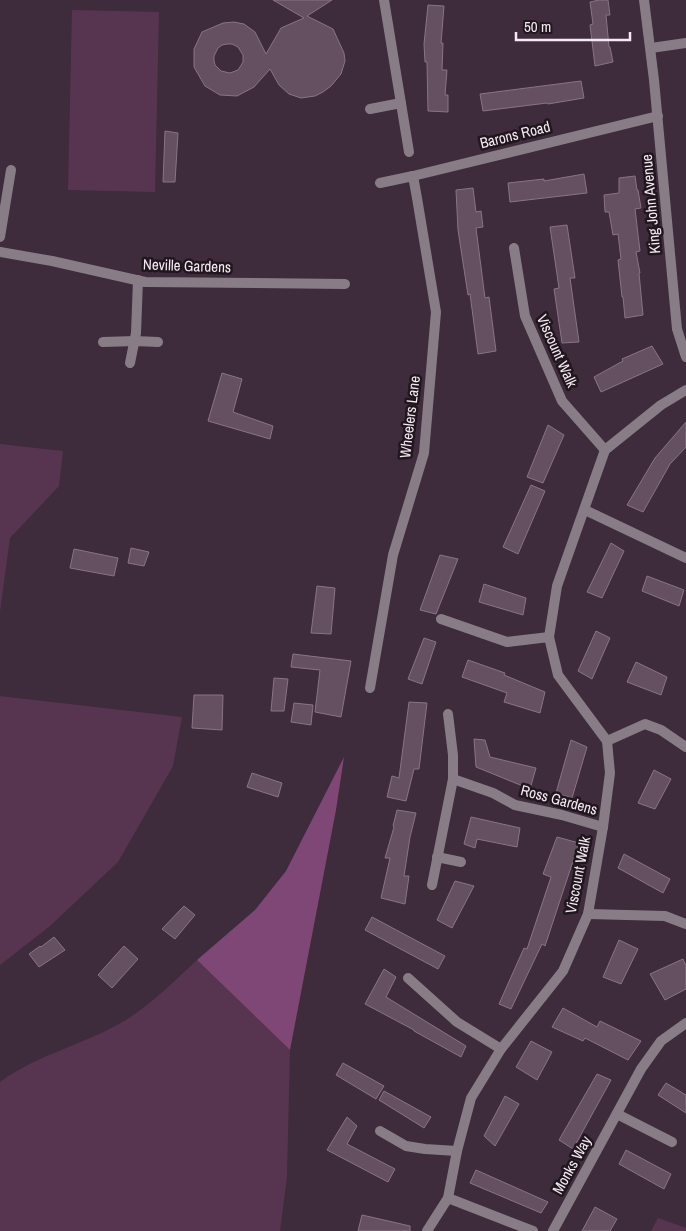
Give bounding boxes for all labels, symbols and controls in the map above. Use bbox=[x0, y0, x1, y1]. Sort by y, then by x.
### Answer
scale bar bbox=[516, 10, 630, 42]
text: 50 m bbox=[524, 16, 551, 37]
street label: Barons Road bbox=[478, 116, 552, 153]
street label: King John Avenue bbox=[636, 153, 665, 255]
street label: Neville Gardens bbox=[143, 253, 231, 278]
street label: Viscount Walk bbox=[532, 311, 583, 391]
street label: Wheelers Lane bbox=[394, 374, 425, 459]
street label: Ross Gardens bbox=[518, 779, 600, 820]
street label: Viscount Walk bbox=[560, 834, 595, 915]
street label: Monks Way bbox=[547, 1131, 597, 1198]

